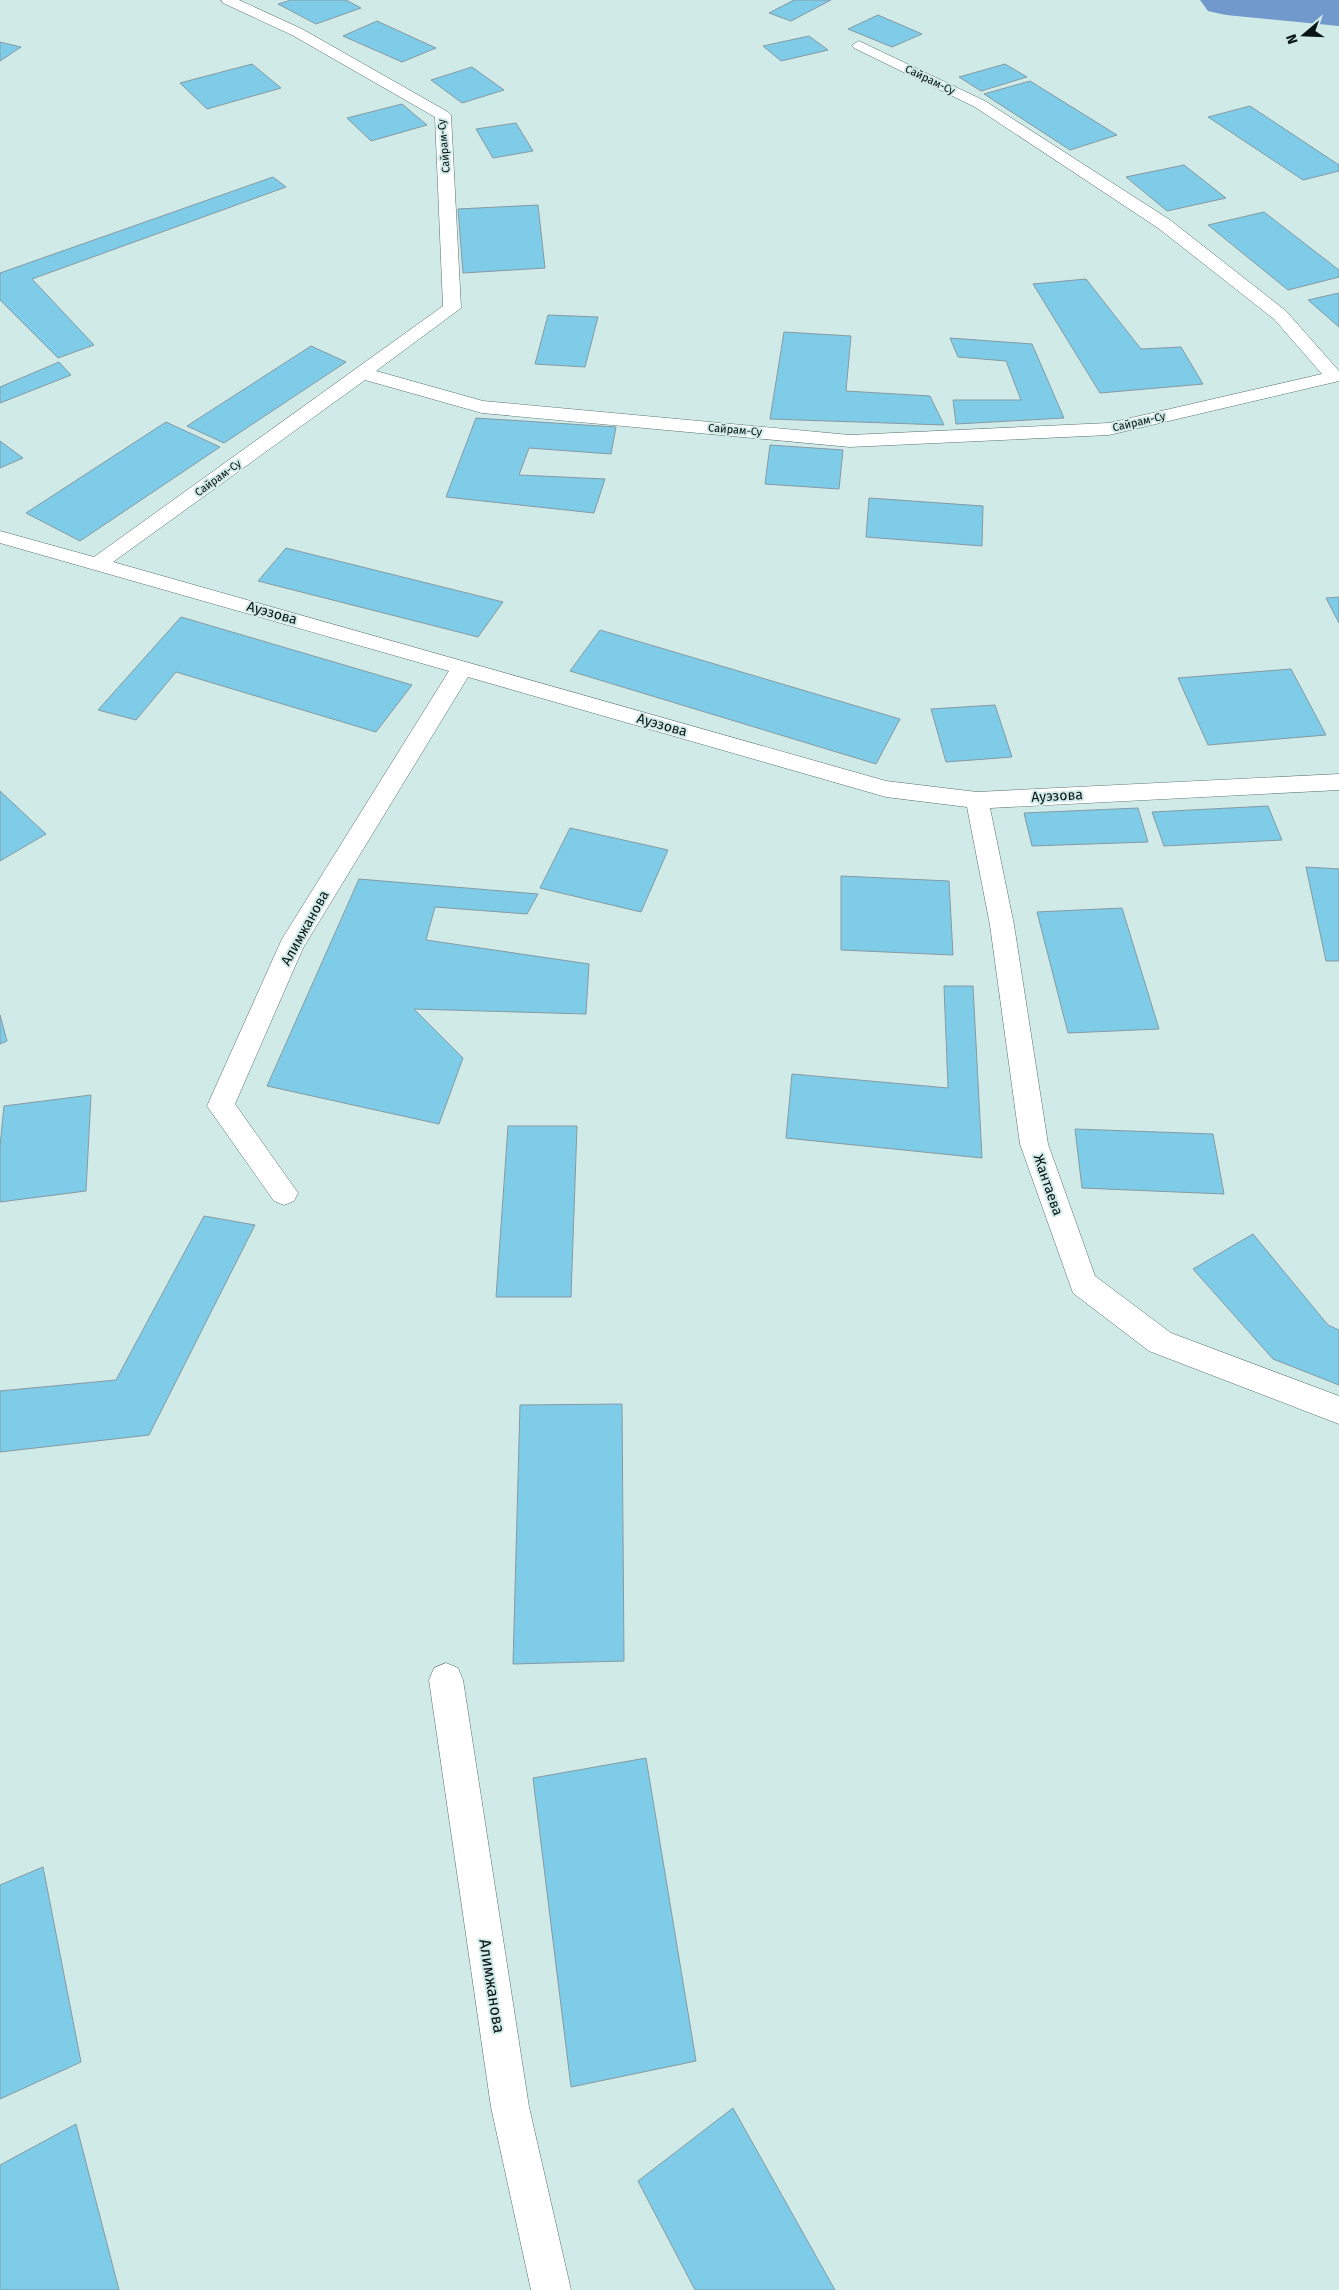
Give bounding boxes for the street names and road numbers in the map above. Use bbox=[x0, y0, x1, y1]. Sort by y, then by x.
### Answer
street label: Сайрам-Су bbox=[903, 62, 958, 98]
street label: Сайрам-Су bbox=[435, 118, 453, 173]
street label: Сайрам-Су bbox=[1111, 409, 1167, 434]
street label: Сайрам-Су bbox=[708, 421, 763, 439]
street label: Сайрам-Су bbox=[192, 457, 244, 499]
street label: Ауэзова bbox=[245, 598, 299, 628]
street label: Ауэзова bbox=[635, 710, 689, 740]
street label: Ауэзова bbox=[1031, 786, 1083, 806]
street label: Алимжанова bbox=[277, 887, 333, 969]
street label: Жантаева bbox=[1030, 1152, 1066, 1218]
street label: Алимжанова bbox=[475, 1938, 509, 2034]

